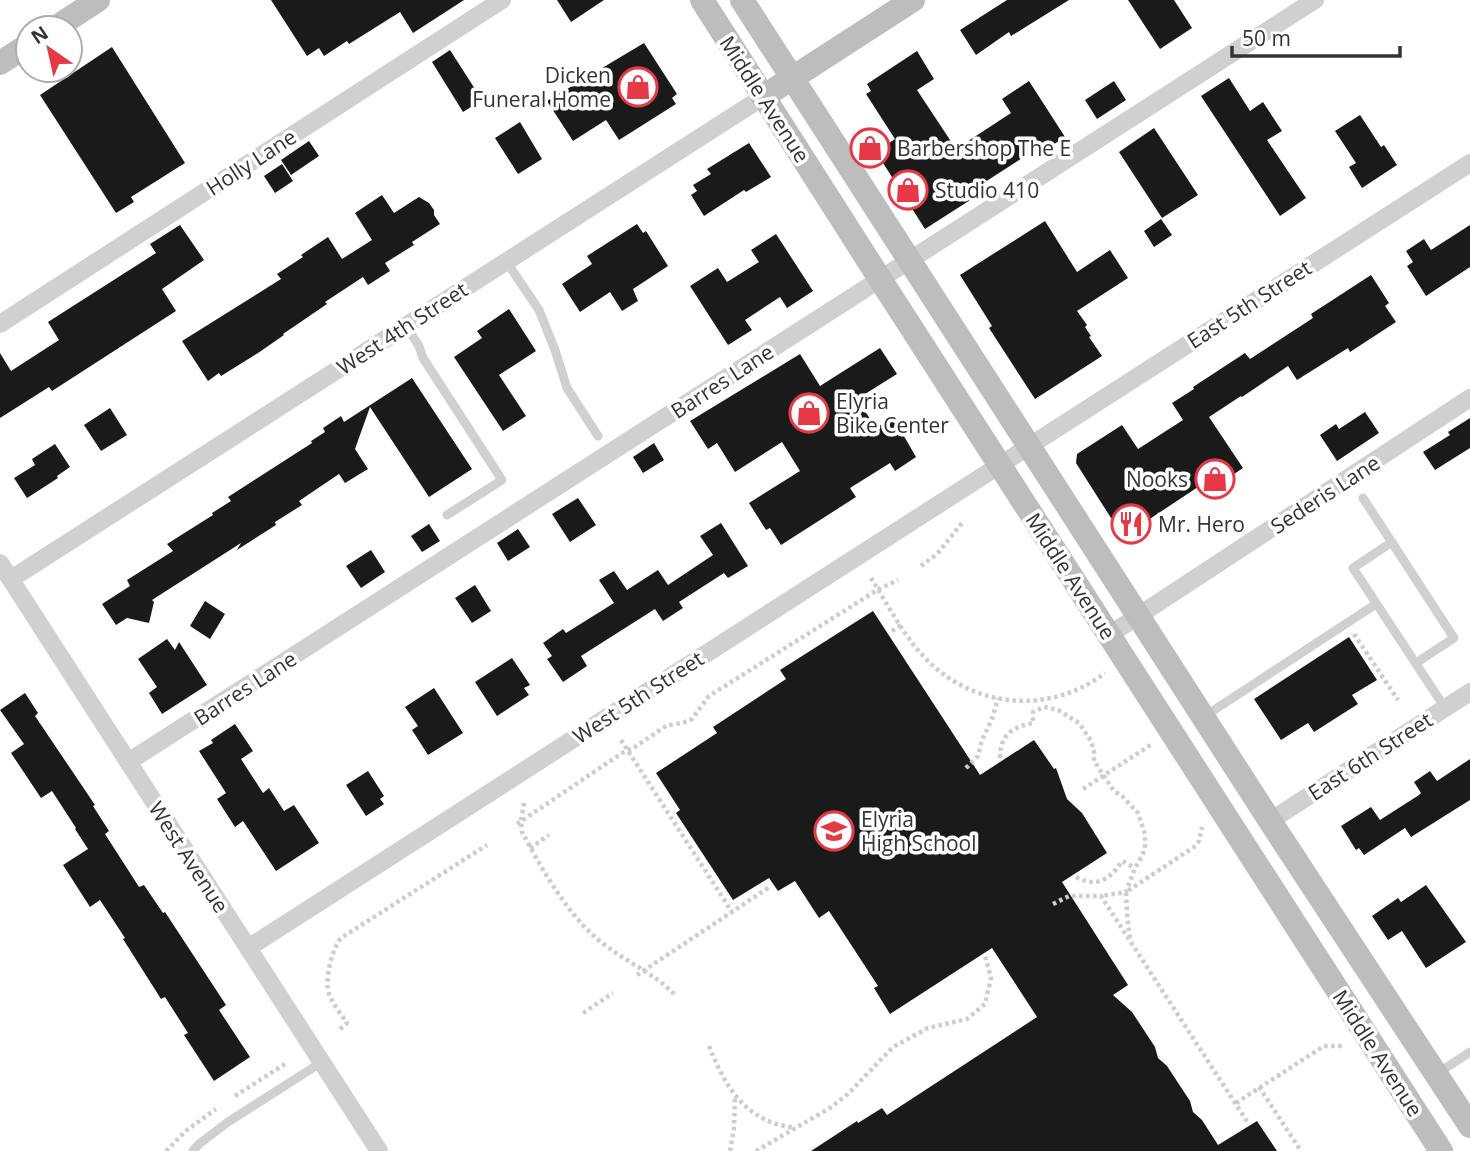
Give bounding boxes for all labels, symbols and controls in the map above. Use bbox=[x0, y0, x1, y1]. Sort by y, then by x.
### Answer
north arrow bbox=[14, 14, 84, 84]
scale bar bbox=[1232, 14, 1400, 58]
text: N bbox=[26, 20, 53, 50]
text: 50 m bbox=[1242, 24, 1291, 52]
street label: Middle Avenue bbox=[714, 30, 816, 168]
place label: Dicken Funeral Home bbox=[472, 61, 611, 113]
shop icon: Dicken Funeral Home bbox=[617, 66, 659, 108]
street label: Holly Lane bbox=[201, 122, 301, 202]
shop icon: Barbershop The E bbox=[849, 127, 891, 169]
place label: Barbershop The E bbox=[897, 134, 1071, 162]
shop icon: Studio 410 bbox=[887, 169, 929, 211]
place label: Studio 410 bbox=[935, 176, 1039, 204]
street label: East 5th Street bbox=[1182, 253, 1316, 355]
street label: West 4th Street bbox=[331, 275, 473, 381]
street label: Barres Lane bbox=[665, 337, 779, 425]
place label: Elyria Bike Center bbox=[836, 387, 949, 439]
shop icon: Elyria Bike Center bbox=[788, 392, 830, 434]
street label: Sederis Lane bbox=[1265, 448, 1385, 540]
shop icon: Nooks bbox=[1194, 458, 1236, 500]
place label: Nooks bbox=[1126, 465, 1188, 493]
restaurant icon: Mr. Hero bbox=[1110, 503, 1152, 545]
street label: Middle Avenue bbox=[1020, 507, 1122, 645]
place label: Mr. Hero bbox=[1158, 510, 1245, 538]
street label: Barres Lane bbox=[188, 644, 302, 732]
street label: West 5th Street bbox=[567, 644, 709, 750]
street label: East 6th Street bbox=[1303, 705, 1437, 807]
street label: West Avenue bbox=[143, 796, 235, 918]
place label: Elyria High School bbox=[861, 805, 977, 857]
school or university icon: Elyria High School bbox=[813, 810, 855, 852]
street label: Middle Avenue bbox=[1327, 984, 1429, 1122]

